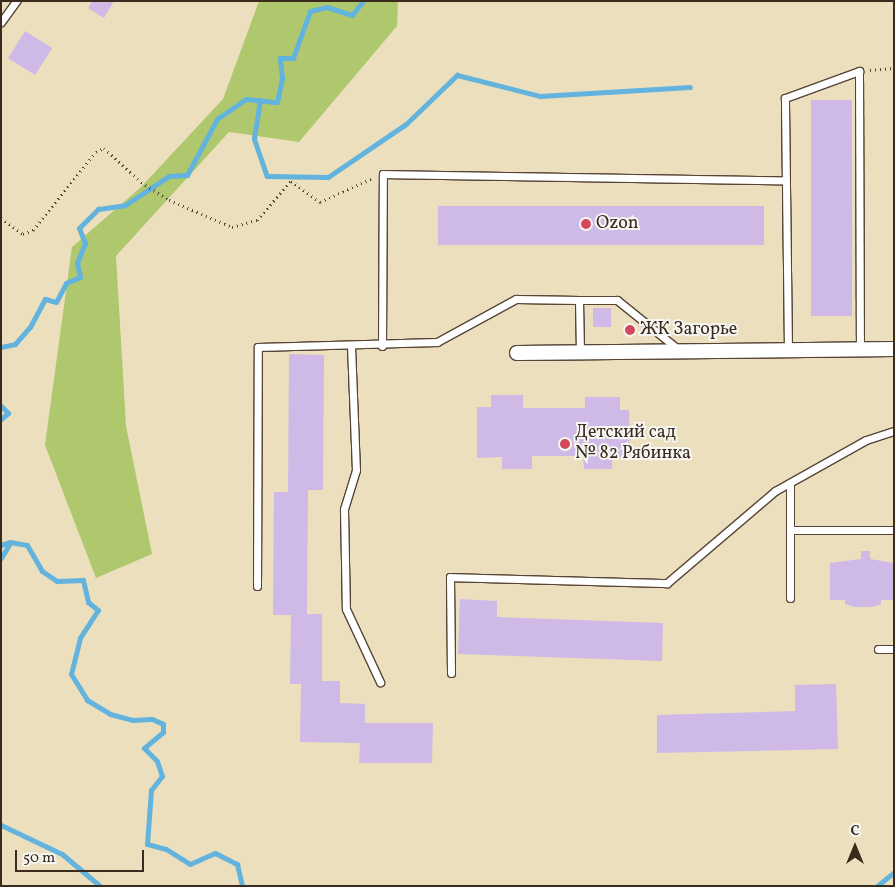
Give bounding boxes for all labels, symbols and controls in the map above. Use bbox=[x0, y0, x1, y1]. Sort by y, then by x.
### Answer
place label: Ozon bbox=[596, 213, 638, 235]
marker: Ozon bbox=[580, 218, 592, 230]
place label: ЖК Загорье bbox=[640, 319, 737, 341]
marker: ЖК Загорье bbox=[624, 324, 636, 336]
place label: Детский сад № 82 Рябинка bbox=[575, 423, 691, 466]
marker: Детский сад № 82 Рябинка bbox=[559, 438, 571, 450]
north arrow bbox=[830, 822, 880, 872]
text: С bbox=[850, 822, 860, 841]
scale bar bbox=[18, 840, 146, 872]
text: 50 m bbox=[23, 848, 55, 869]

